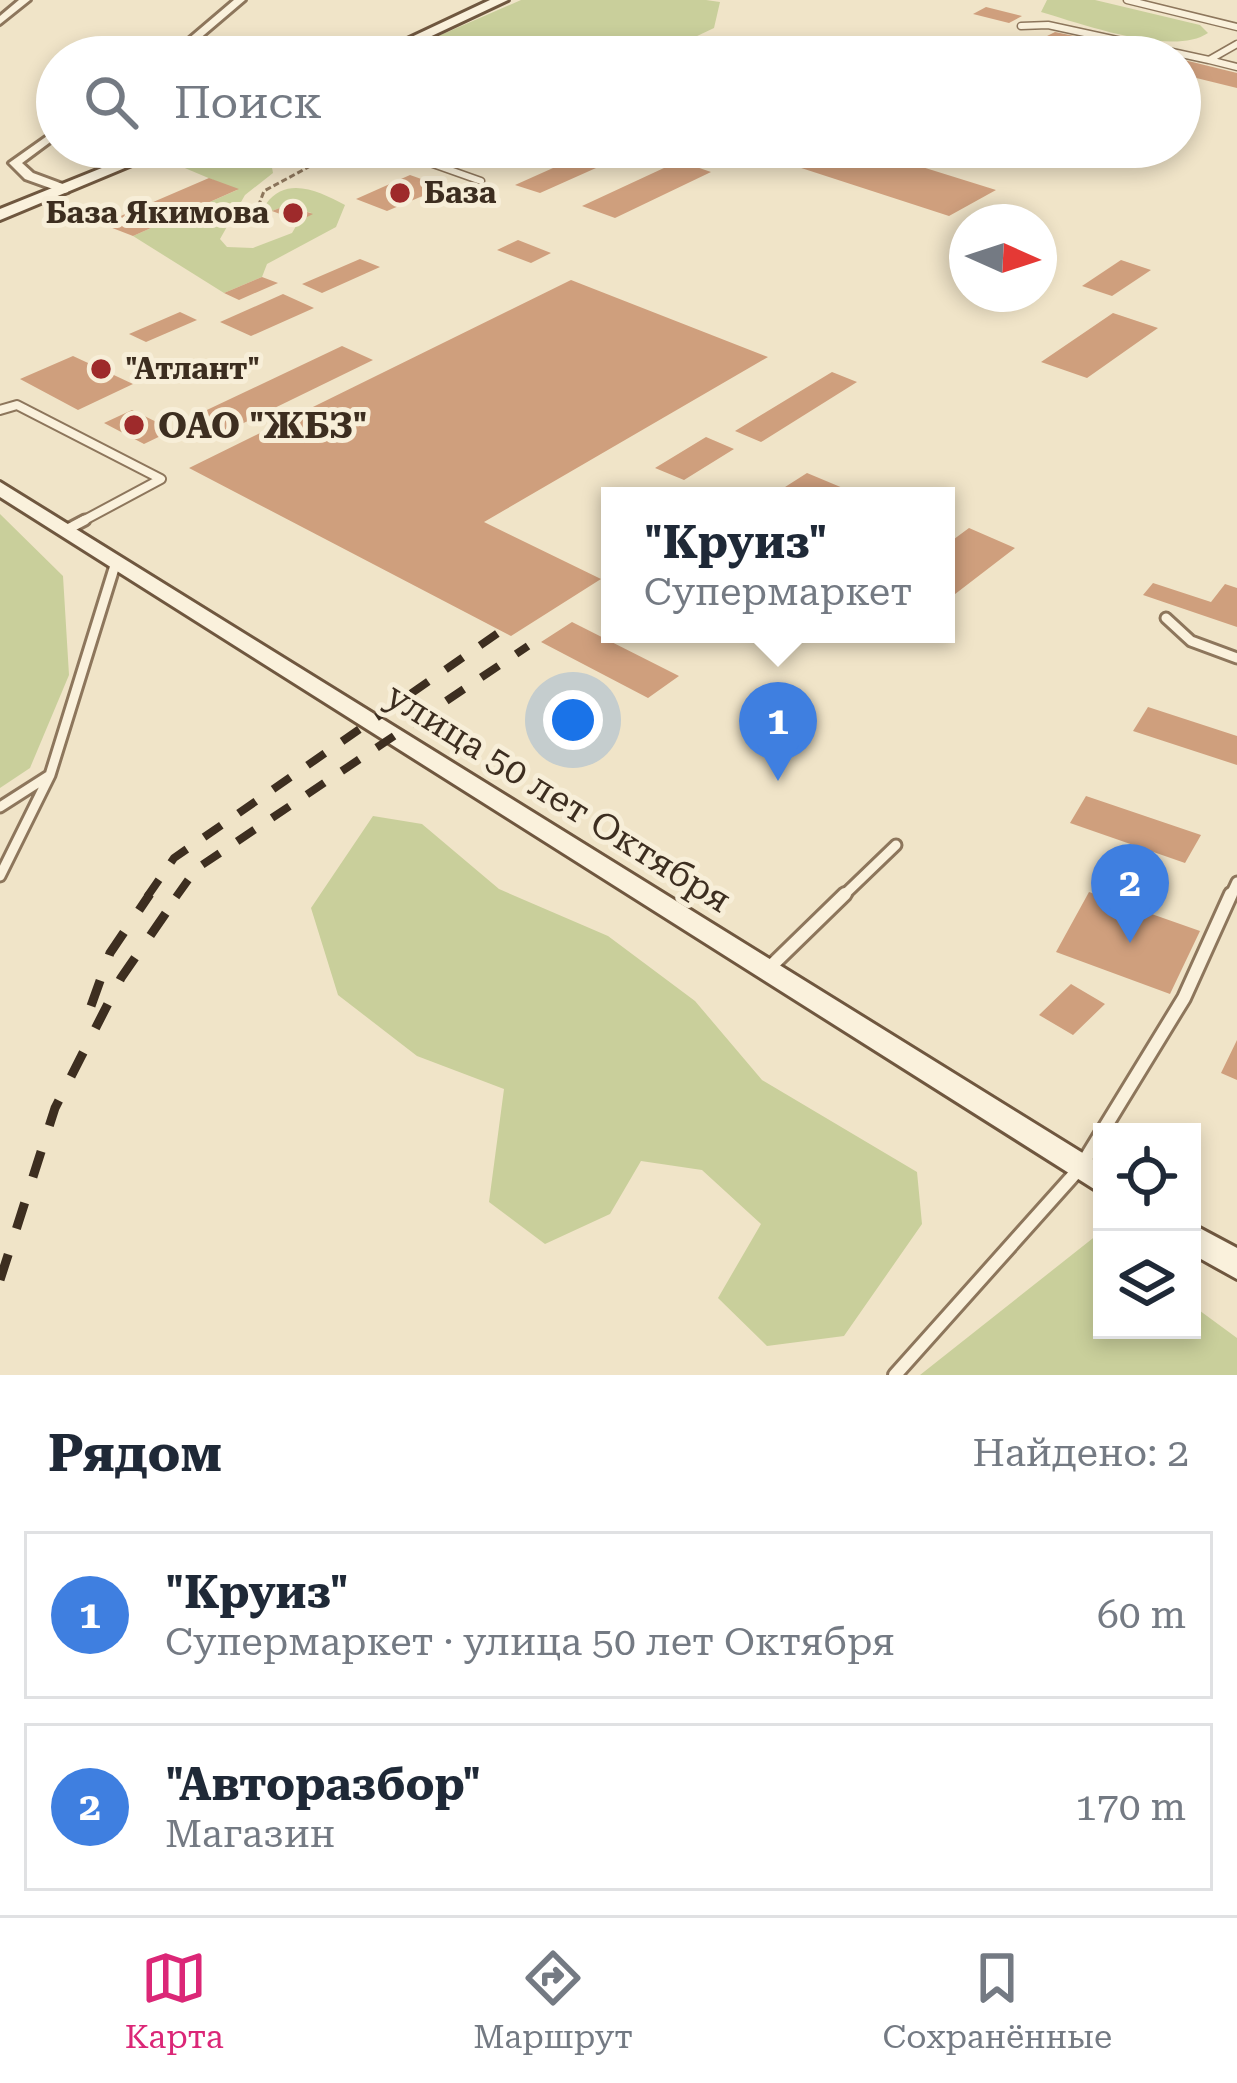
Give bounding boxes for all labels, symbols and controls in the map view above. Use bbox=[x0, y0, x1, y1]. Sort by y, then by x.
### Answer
search box bbox=[36, 36, 1201, 168]
icon: search bbox=[78, 69, 144, 135]
text: Поиск bbox=[174, 76, 322, 129]
place label: База bbox=[424, 175, 497, 210]
marker: База bbox=[387, 180, 413, 206]
place label: База Якимова bbox=[46, 195, 269, 230]
marker: База Якимова bbox=[280, 200, 306, 226]
north arrow bbox=[949, 204, 1057, 312]
place label: "Атлант" bbox=[125, 351, 260, 386]
marker: "Атлант" bbox=[88, 356, 114, 382]
place label: ОАО "ЖБЗ" bbox=[158, 405, 368, 447]
marker: ОАО "ЖБЗ" bbox=[121, 412, 147, 438]
popup bbox=[601, 487, 955, 643]
text: "Круиз" bbox=[644, 516, 827, 569]
text: Супермаркет bbox=[644, 569, 912, 615]
street label: улица 50 лет Октября bbox=[378, 675, 738, 921]
pin: 1 bbox=[739, 682, 817, 781]
your location bbox=[543, 690, 603, 750]
pin: 2 bbox=[1091, 844, 1169, 943]
map controls bbox=[1093, 1123, 1201, 1339]
button: locate bbox=[1093, 1123, 1201, 1231]
button: layers bbox=[1093, 1231, 1201, 1339]
text: Рядом bbox=[48, 1424, 222, 1483]
text: Найдено: 2 bbox=[973, 1430, 1189, 1476]
text: "Круиз" bbox=[165, 1566, 349, 1619]
text: 1 bbox=[79, 1592, 101, 1638]
text: 60 m bbox=[1097, 1592, 1186, 1638]
text: Супермаркет · улица 50 лет Октября bbox=[165, 1619, 895, 1665]
text: "Авторазбор" bbox=[165, 1758, 481, 1811]
text: 2 bbox=[79, 1784, 101, 1830]
text: 170 m bbox=[1075, 1784, 1186, 1830]
text: Магазин bbox=[165, 1811, 335, 1857]
tab: Карта bbox=[125, 1945, 224, 2056]
tab: Маршрут bbox=[473, 1945, 633, 2056]
tab: Сохранённые bbox=[883, 1945, 1112, 2056]

